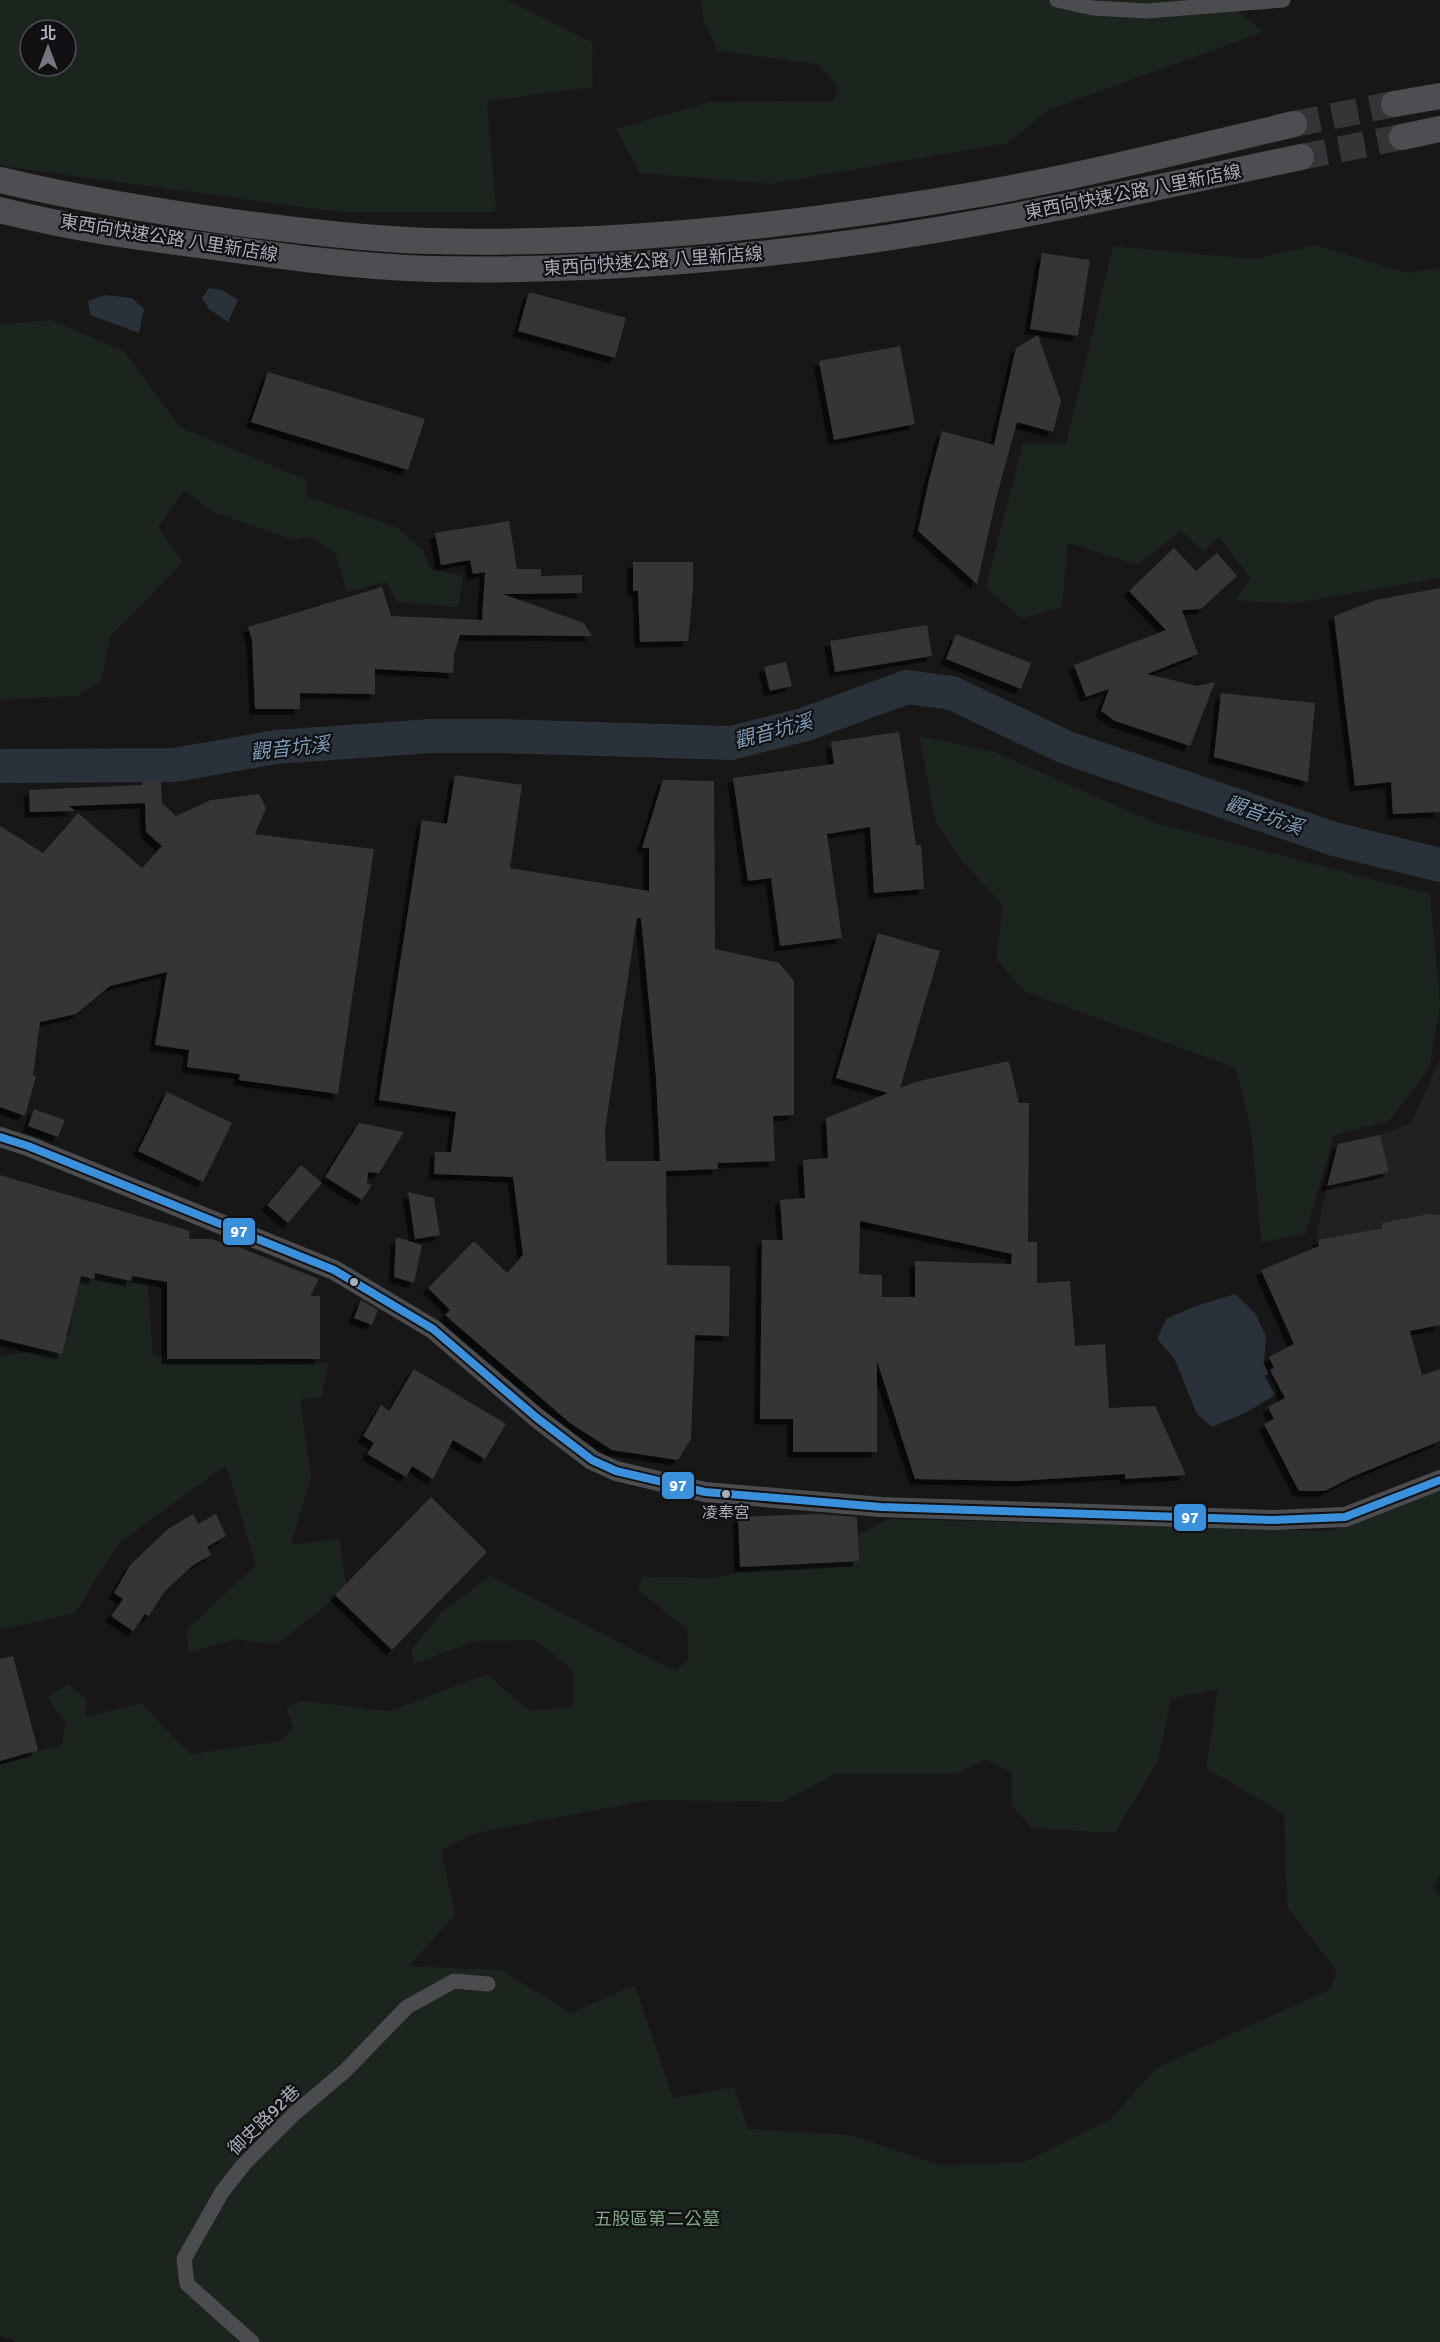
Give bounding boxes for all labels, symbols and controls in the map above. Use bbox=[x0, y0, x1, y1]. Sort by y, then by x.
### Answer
north arrow bbox=[18, 18, 78, 78]
text: 北 bbox=[40, 24, 56, 44]
street label: 東西向快速公路 八里新店線 bbox=[1023, 160, 1243, 224]
street label: 東西向快速公路 八里新店線 bbox=[59, 210, 279, 266]
street label: 東西向快速公路 八里新店線 bbox=[543, 242, 763, 280]
water label: 觀音坑溪 bbox=[731, 708, 818, 754]
water label: 觀音坑溪 bbox=[249, 732, 334, 765]
water label: 觀音坑溪 bbox=[1222, 791, 1309, 841]
line badge: 97 bbox=[222, 1217, 256, 1246]
text: 97 bbox=[230, 1222, 248, 1242]
unlabelled marker bbox=[348, 1276, 360, 1288]
line badge: 97 bbox=[661, 1471, 695, 1500]
text: 97 bbox=[669, 1476, 687, 1496]
marker: 凌奉宮 bbox=[720, 1488, 732, 1500]
place label: 凌奉宮 bbox=[702, 1503, 750, 1523]
line badge: 97 bbox=[1173, 1503, 1207, 1532]
text: 97 bbox=[1181, 1508, 1199, 1528]
street label: 御史路92巷 bbox=[223, 2080, 305, 2160]
park label: 五股區第二公墓 bbox=[594, 2208, 720, 2230]

